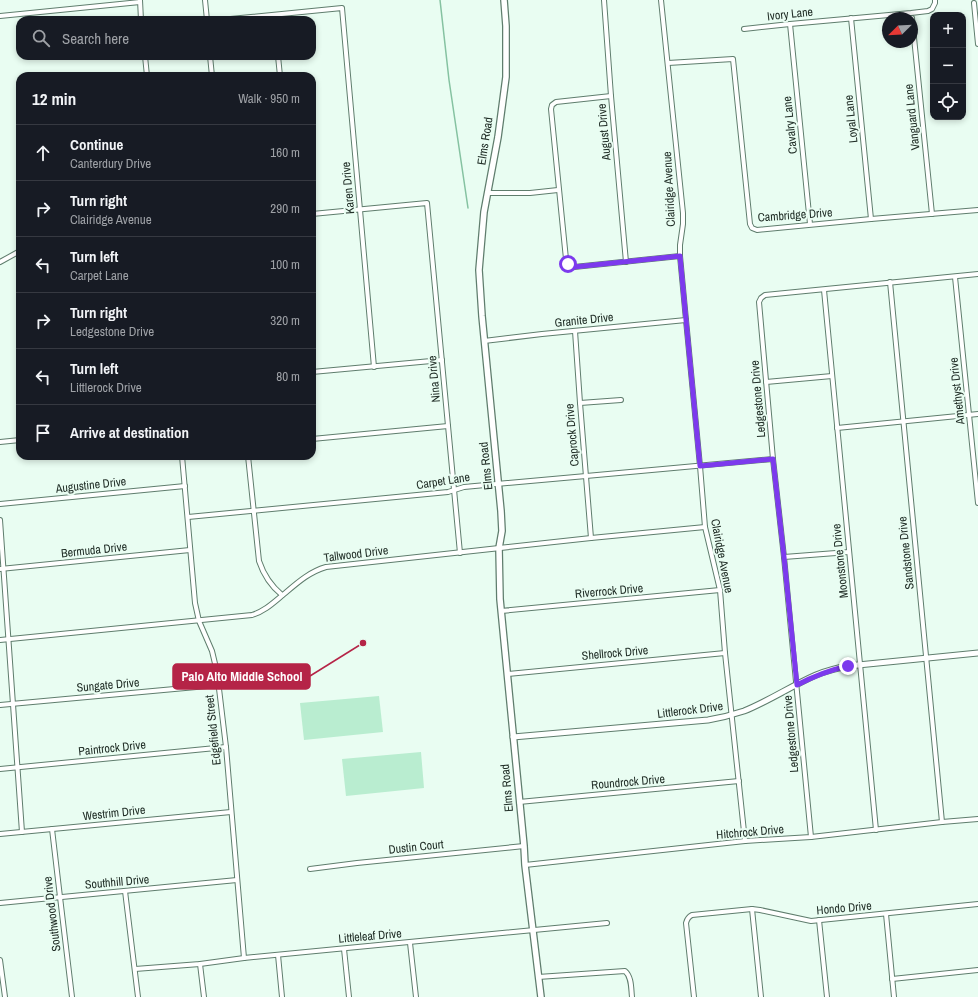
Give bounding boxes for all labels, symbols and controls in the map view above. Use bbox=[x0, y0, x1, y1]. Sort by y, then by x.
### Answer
street label: Ivory Lane bbox=[766, 4, 814, 24]
north arrow bbox=[882, 12, 918, 48]
map controls bbox=[930, 12, 966, 120]
button: + bbox=[930, 12, 966, 48]
search box bbox=[16, 16, 316, 60]
icon: search bbox=[30, 27, 52, 49]
text: Search here bbox=[62, 28, 129, 49]
button: − bbox=[930, 48, 966, 84]
street label: Vanguard Lane bbox=[901, 83, 923, 151]
button: locate bbox=[930, 84, 966, 120]
text: 12 min bbox=[32, 87, 76, 110]
text: Walk · 950 m bbox=[238, 90, 300, 107]
street label: Loyal Lane bbox=[841, 94, 861, 144]
street label: Cavalry Lane bbox=[779, 95, 801, 155]
street label: August Drive bbox=[594, 103, 615, 162]
street label: Elms Road bbox=[473, 116, 497, 166]
text: Continue bbox=[70, 134, 123, 155]
icon: ahead bbox=[32, 142, 54, 164]
text: 160 m bbox=[270, 144, 300, 161]
street label: Clairidge Avenue bbox=[659, 151, 679, 227]
text: Canterdury Drive bbox=[70, 155, 151, 172]
street label: Karen Drive bbox=[338, 161, 358, 215]
text: Turn right bbox=[70, 190, 127, 211]
icon: right bbox=[32, 198, 54, 220]
text: 290 m bbox=[270, 200, 300, 217]
street label: Cambridge Drive bbox=[757, 204, 833, 226]
text: Clairidge Avenue bbox=[70, 211, 152, 228]
text: Turn left bbox=[70, 246, 118, 267]
icon: left bbox=[32, 254, 54, 276]
route start bbox=[559, 255, 577, 273]
text: 100 m bbox=[270, 256, 300, 273]
text: Carpet Lane bbox=[70, 267, 129, 284]
text: Turn right bbox=[70, 302, 127, 323]
street label: Granite Drive bbox=[554, 309, 614, 331]
icon: right bbox=[32, 310, 54, 332]
text: 320 m bbox=[270, 312, 300, 329]
text: Ledgestone Drive bbox=[70, 323, 154, 340]
street label: Nina Drive bbox=[424, 355, 444, 403]
street label: Amethyst Drive bbox=[946, 357, 969, 426]
text: Turn left bbox=[70, 358, 118, 379]
street label: Ledgestone Drive bbox=[747, 360, 769, 438]
icon: left bbox=[32, 366, 54, 388]
text: 80 m bbox=[276, 368, 300, 385]
text: Littlerock Drive bbox=[70, 379, 142, 396]
street label: Caprock Drive bbox=[561, 403, 583, 467]
icon: arrive bbox=[32, 422, 54, 444]
text: Arrive at destination bbox=[70, 422, 189, 443]
street label: Elms Road bbox=[476, 441, 496, 491]
street label: Carpet Lane bbox=[415, 469, 471, 493]
street label: Augustine Drive bbox=[54, 473, 127, 497]
street label: Sandstone Drive bbox=[894, 516, 918, 590]
street label: Clairidge Avenue bbox=[707, 518, 737, 594]
street label: Moonstone Drive bbox=[828, 523, 852, 599]
street label: Bermuda Drive bbox=[60, 539, 128, 561]
street label: Tallwood Drive bbox=[323, 542, 389, 566]
street label: Riverrock Drive bbox=[574, 580, 644, 602]
street label: Shellrock Drive bbox=[581, 642, 649, 664]
route end bbox=[839, 657, 857, 675]
callout: Palo Alto Middle School bbox=[173, 664, 310, 689]
text: Palo Alto Middle School bbox=[181, 668, 303, 685]
street label: Sungate Drive bbox=[76, 674, 140, 696]
street label: Edgefield Street bbox=[201, 694, 225, 766]
street label: Ledgestone Drive bbox=[780, 695, 802, 773]
street label: Littlerock Drive bbox=[656, 698, 724, 722]
street label: Paintrock Drive bbox=[77, 736, 147, 760]
street label: Elms Road bbox=[497, 763, 517, 813]
street label: Roundrock Drive bbox=[591, 771, 665, 793]
street label: Westrim Drive bbox=[82, 802, 146, 824]
street label: Hitchrock Drive bbox=[716, 821, 784, 843]
street label: Dustin Court bbox=[388, 836, 445, 858]
street label: Southhill Drive bbox=[84, 871, 150, 893]
street label: Southwood Drive bbox=[39, 876, 65, 952]
street label: Hondo Drive bbox=[816, 898, 872, 918]
street label: Littleleaf Drive bbox=[338, 925, 402, 947]

